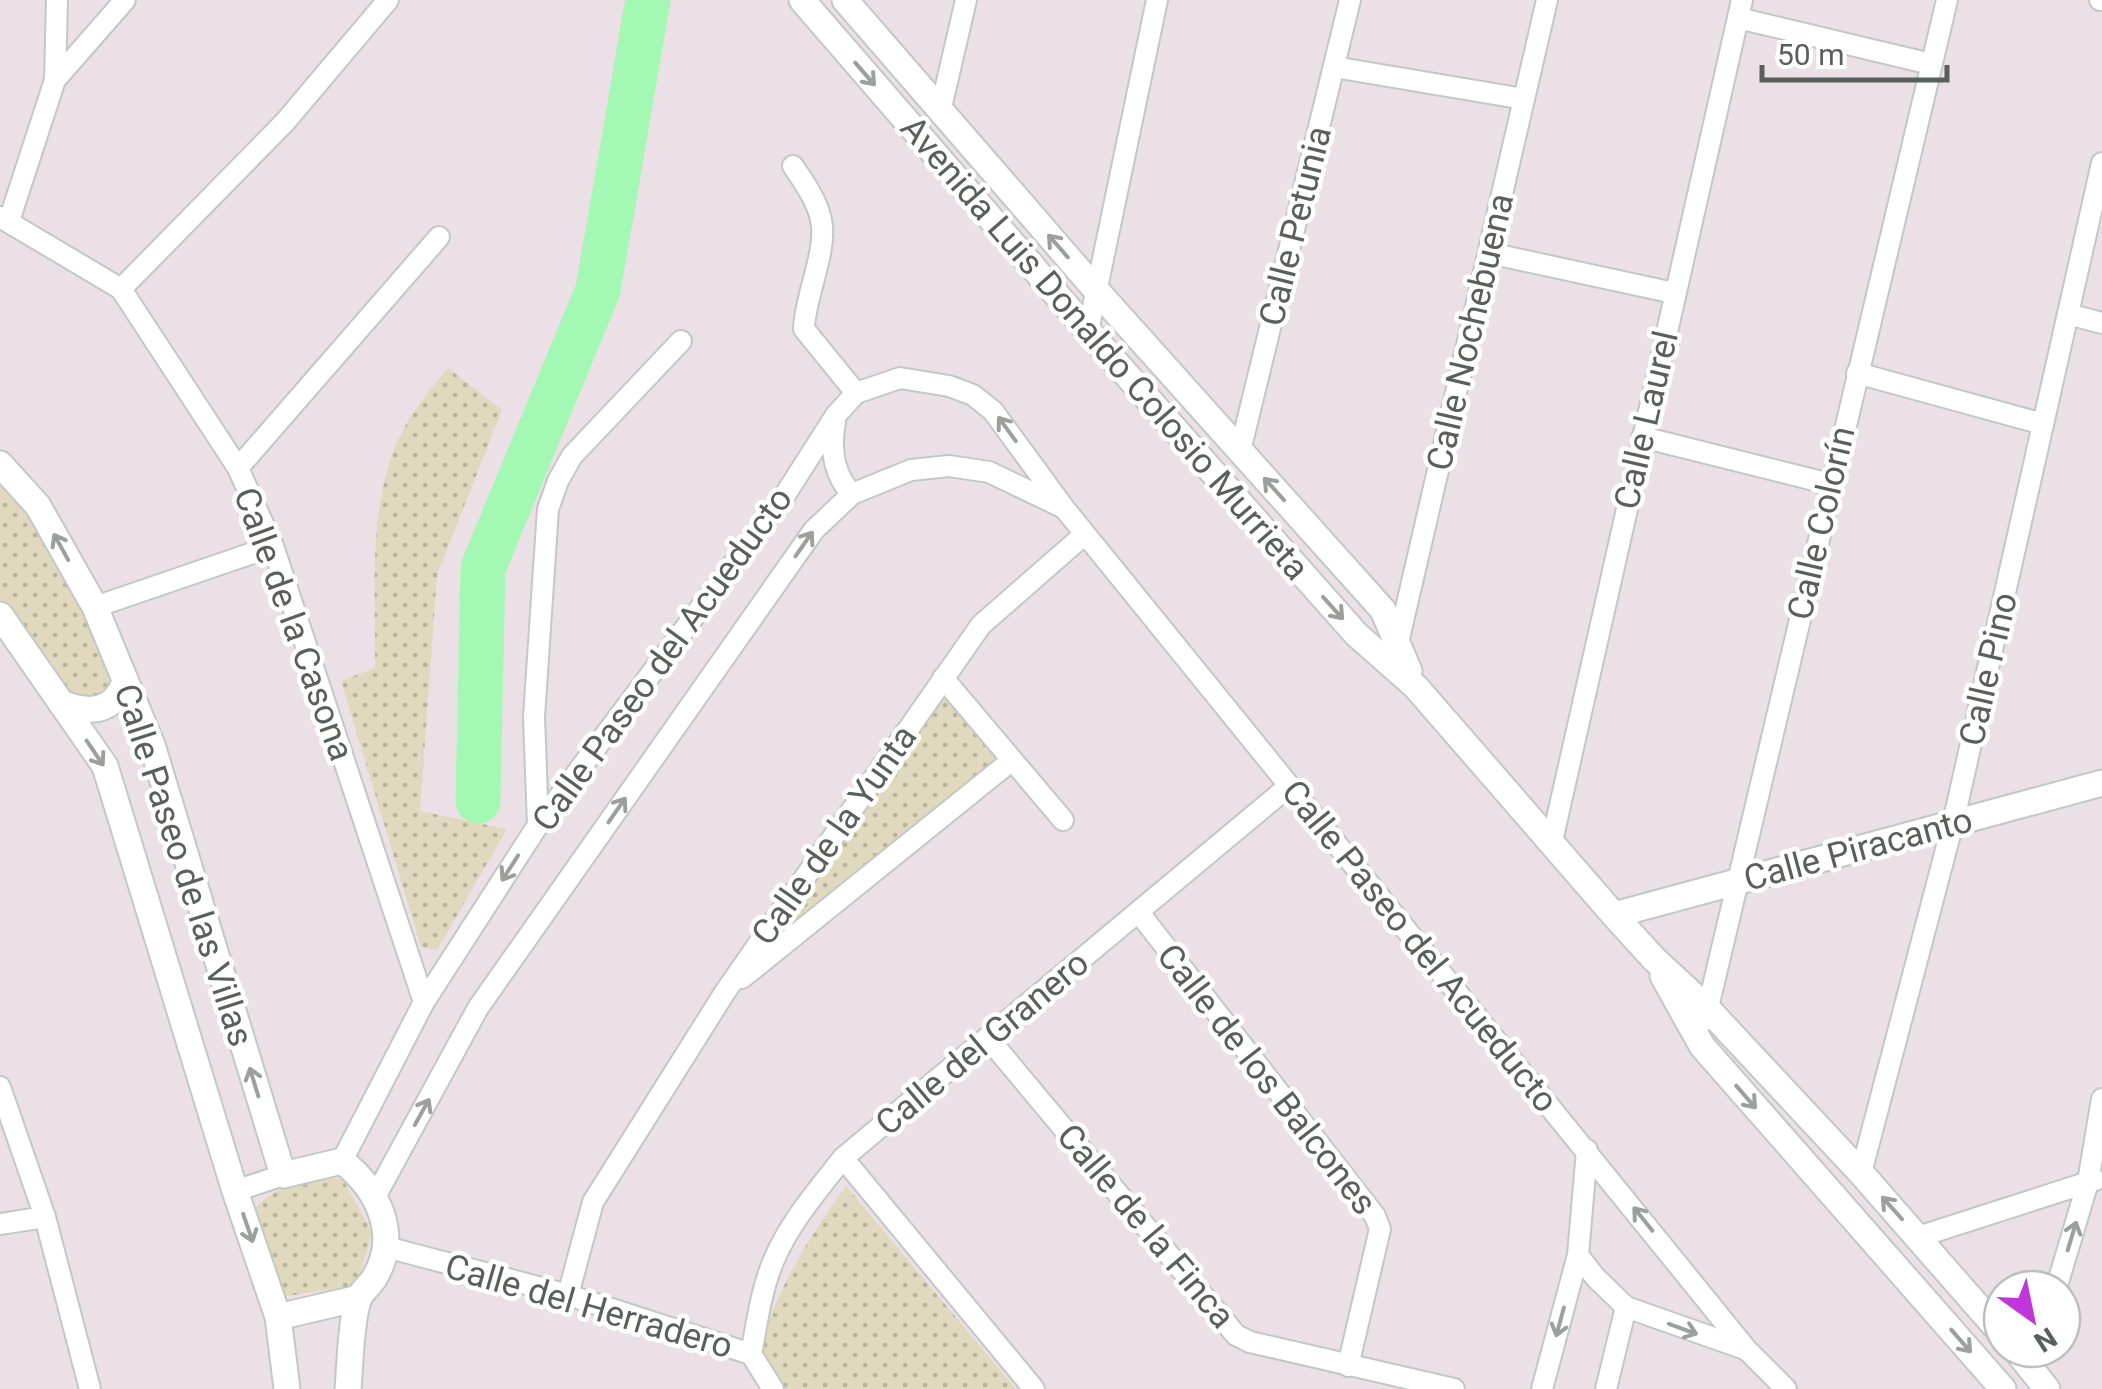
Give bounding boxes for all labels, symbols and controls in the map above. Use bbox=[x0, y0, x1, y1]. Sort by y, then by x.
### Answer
scale bar bbox=[1762, 20, 1947, 82]
text: 50 m bbox=[1777, 37, 1844, 72]
one-way arrow bbox=[854, 61, 877, 86]
street label: Avenida Luis Donaldo Colosio Murrieta bbox=[892, 108, 1317, 589]
street label: Calle Petunia bbox=[1251, 122, 1340, 330]
street label: Calle Nochebuena bbox=[1419, 190, 1522, 475]
one-way arrow bbox=[1047, 234, 1070, 259]
street label: Calle Laurel bbox=[1606, 327, 1687, 513]
one-way arrow bbox=[996, 416, 1017, 443]
street label: Calle Colorín bbox=[1779, 422, 1864, 624]
one-way arrow bbox=[1263, 477, 1286, 502]
street label: Calle Paseo del Acueducto bbox=[524, 479, 801, 839]
street label: Calle de la Casona bbox=[225, 482, 362, 766]
one-way arrow bbox=[793, 531, 814, 558]
one-way arrow bbox=[51, 533, 71, 563]
street label: Calle Pino bbox=[1951, 589, 2026, 750]
one-way arrow bbox=[1321, 595, 1344, 620]
street label: Calle Paseo de las Villas bbox=[106, 679, 262, 1051]
street label: Calle de la Yunta bbox=[743, 718, 925, 953]
one-way arrow bbox=[84, 738, 105, 766]
street label: Calle Paseo del Acueducto bbox=[1273, 772, 1566, 1121]
one-way arrow bbox=[606, 797, 627, 824]
street label: Calle Piracanto bbox=[1739, 799, 1977, 900]
one-way arrow bbox=[500, 853, 521, 881]
street label: Calle de los Balcones bbox=[1148, 936, 1385, 1223]
street label: Calle del Granero bbox=[868, 943, 1097, 1144]
one-way arrow bbox=[244, 1067, 262, 1098]
one-way arrow bbox=[1735, 1084, 1757, 1110]
one-way arrow bbox=[413, 1097, 432, 1127]
street label: Calle de la Finca bbox=[1048, 1116, 1243, 1337]
one-way arrow bbox=[1881, 1196, 1904, 1221]
one-way arrow bbox=[1632, 1207, 1654, 1233]
one-way arrow bbox=[240, 1212, 258, 1243]
one-way arrow bbox=[2064, 1220, 2082, 1252]
street label: Calle del Herradero bbox=[440, 1246, 737, 1367]
north arrow bbox=[1982, 1269, 2082, 1369]
one-way arrow bbox=[1550, 1306, 1569, 1337]
text: N bbox=[2028, 1320, 2063, 1359]
one-way arrow bbox=[1667, 1321, 1698, 1339]
one-way arrow bbox=[1950, 1328, 1973, 1353]

